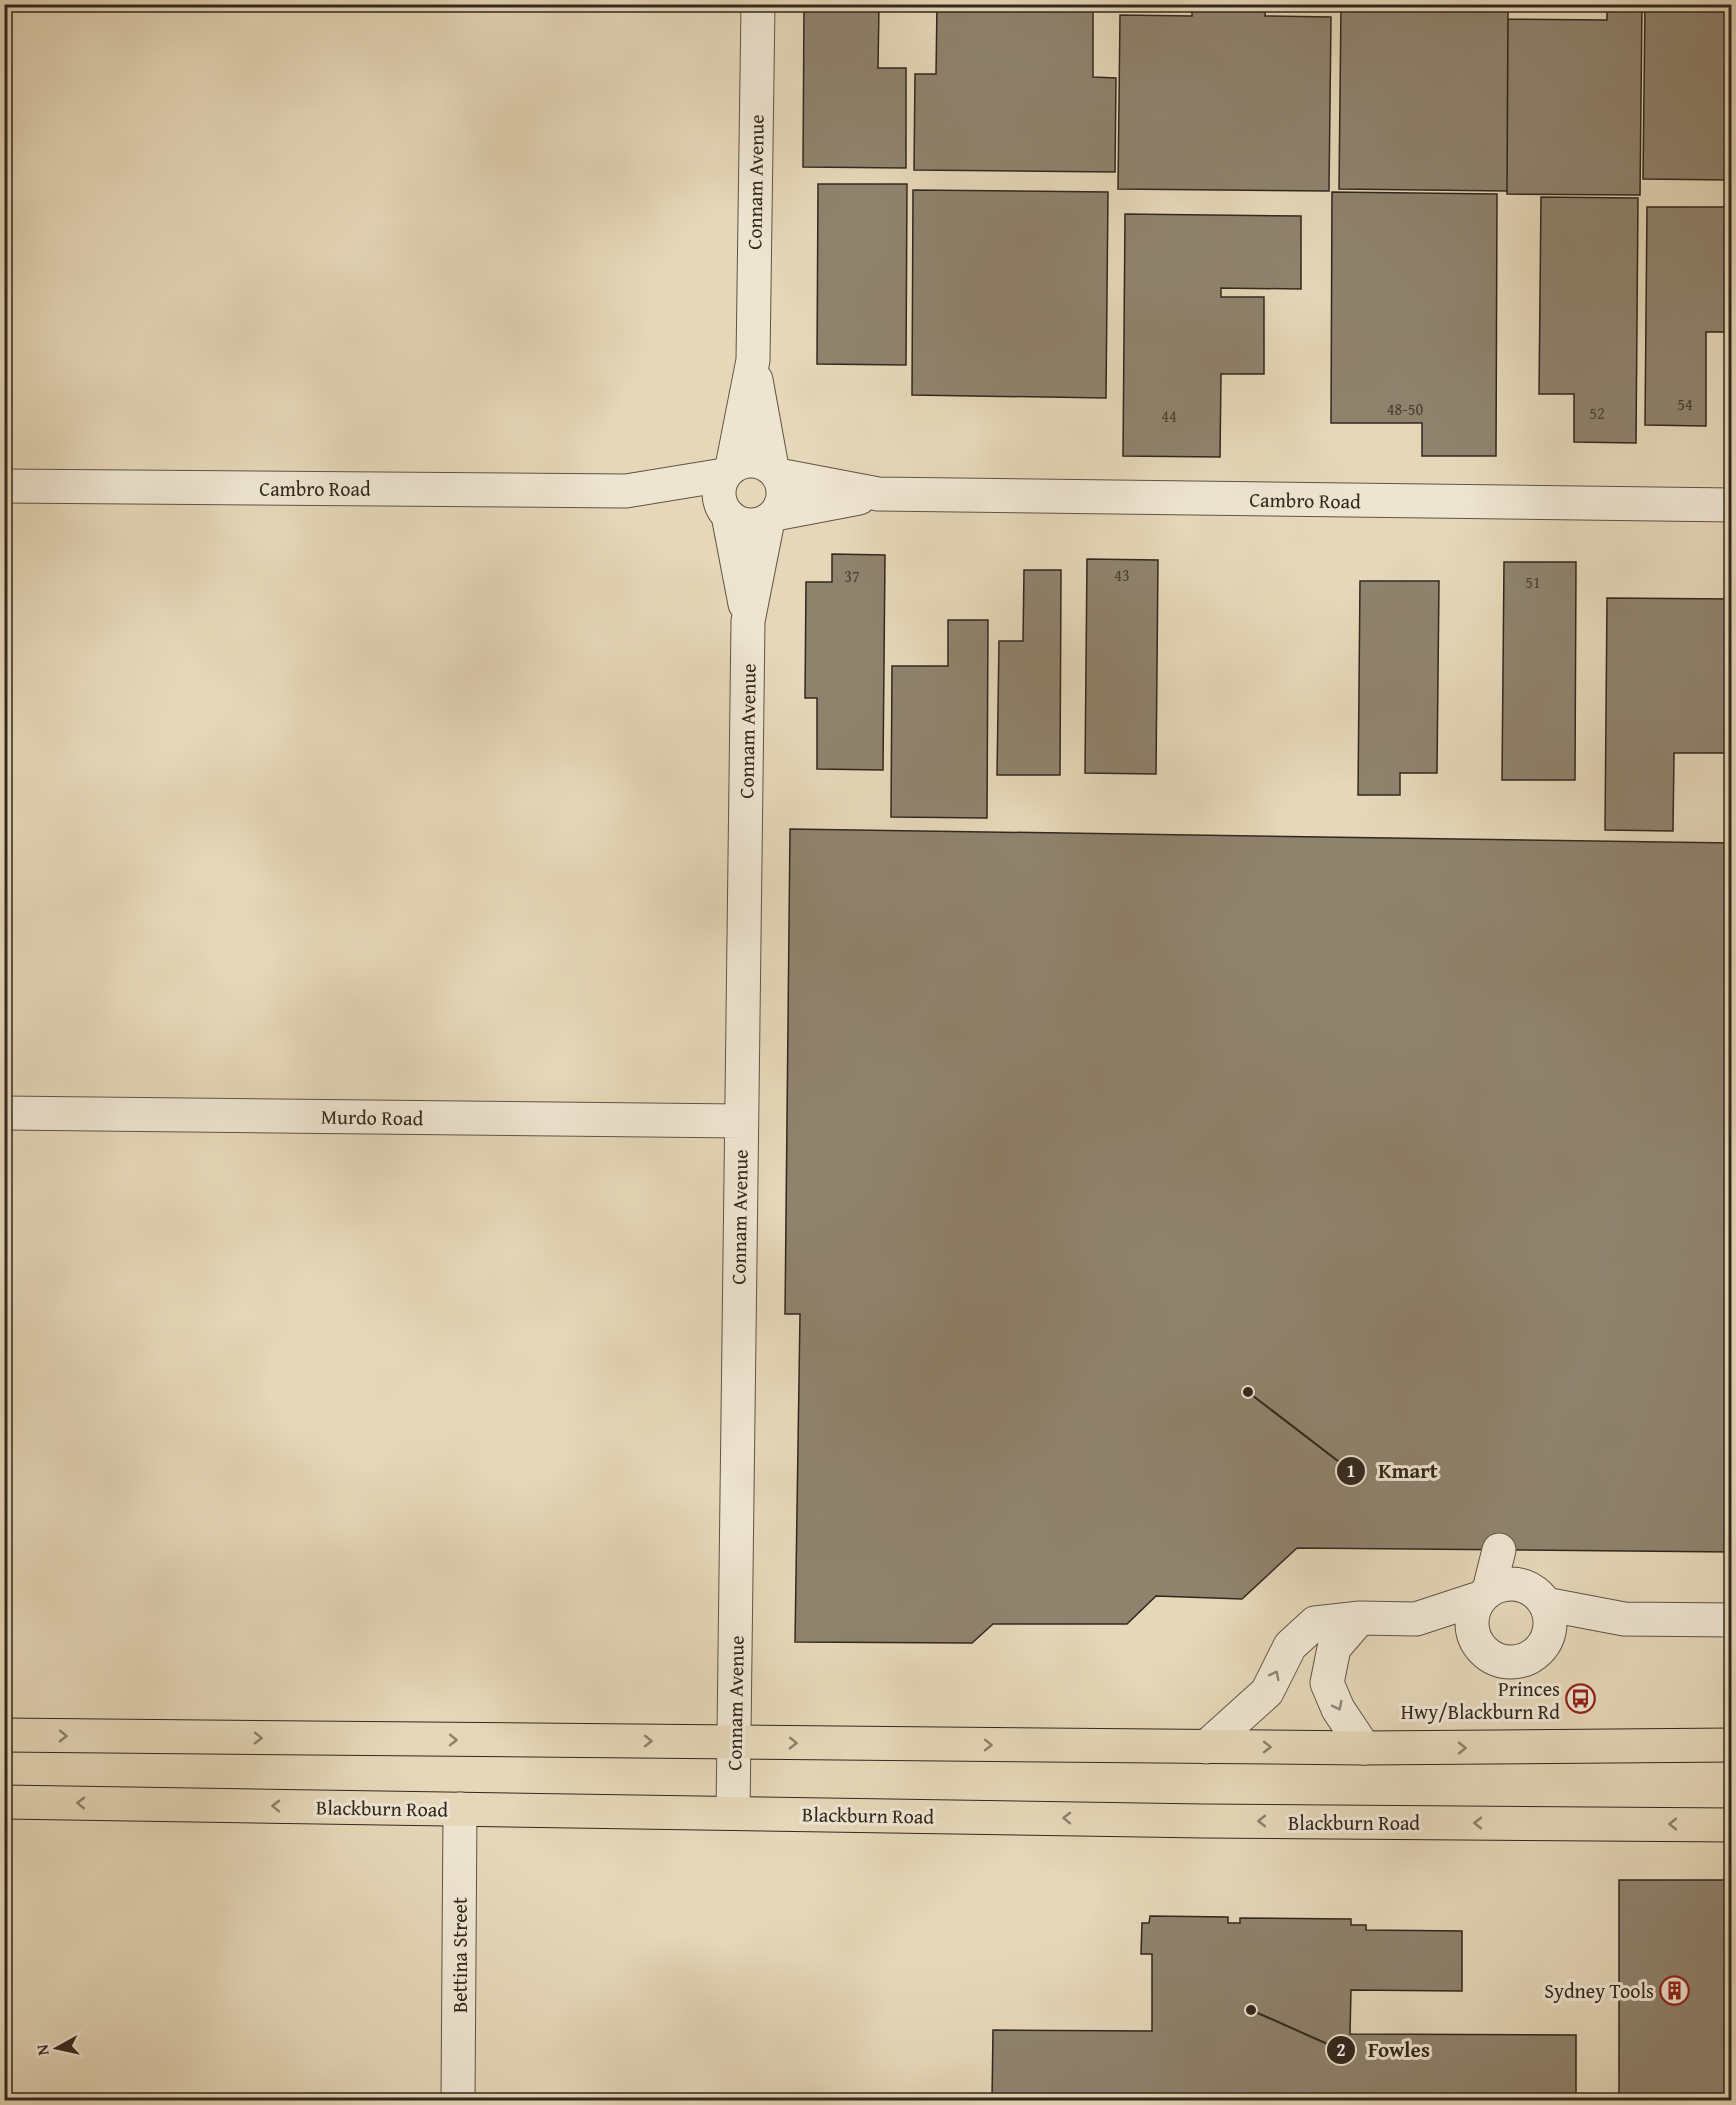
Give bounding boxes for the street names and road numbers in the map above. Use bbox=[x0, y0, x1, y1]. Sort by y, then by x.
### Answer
street label: Connam Avenue bbox=[739, 114, 771, 250]
street label: Cambro Road bbox=[259, 474, 371, 503]
street label: Cambro Road bbox=[1249, 485, 1361, 515]
street label: Connam Avenue bbox=[731, 663, 763, 799]
street label: Murdo Road bbox=[321, 1102, 424, 1132]
street label: Connam Avenue bbox=[723, 1149, 755, 1285]
street label: Connam Avenue bbox=[719, 1635, 751, 1771]
street label: Blackburn Road bbox=[316, 1792, 449, 1824]
street label: Blackburn Road bbox=[802, 1799, 935, 1831]
street label: Blackburn Road bbox=[1288, 1808, 1420, 1837]
street label: Bettina Street bbox=[445, 1897, 474, 2013]

